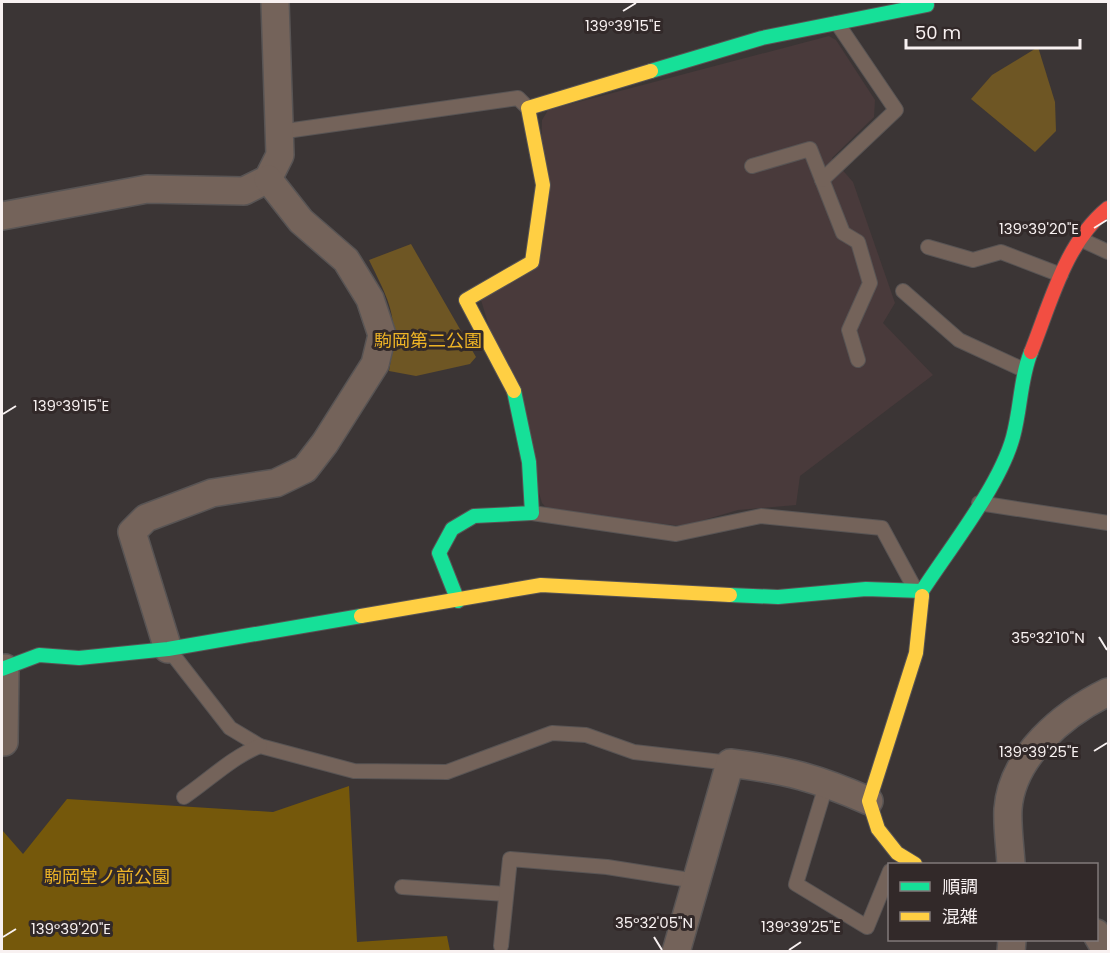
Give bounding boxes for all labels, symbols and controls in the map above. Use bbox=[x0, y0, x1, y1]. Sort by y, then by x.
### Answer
scale bar bbox=[906, 12, 1080, 50]
text: 139°39'15"E bbox=[585, 15, 661, 36]
text: 50 m bbox=[915, 20, 961, 45]
text: 139°39'20"E bbox=[999, 218, 1079, 239]
park label: 駒岡第二公園 bbox=[374, 328, 482, 353]
text: 139°39'15"E bbox=[33, 395, 109, 416]
text: 35°32'10"N bbox=[1011, 627, 1085, 648]
text: 139°39'25"E bbox=[999, 741, 1079, 762]
legend bbox=[888, 863, 1098, 941]
park label: 駒岡堂ノ前公園 bbox=[44, 864, 170, 889]
text: 順調 bbox=[942, 874, 978, 899]
text: 混雑 bbox=[942, 904, 978, 929]
text: 35°32'05"N bbox=[615, 912, 693, 933]
text: 139°39'25"E bbox=[761, 916, 841, 937]
text: 139°39'20"E bbox=[31, 918, 111, 939]

